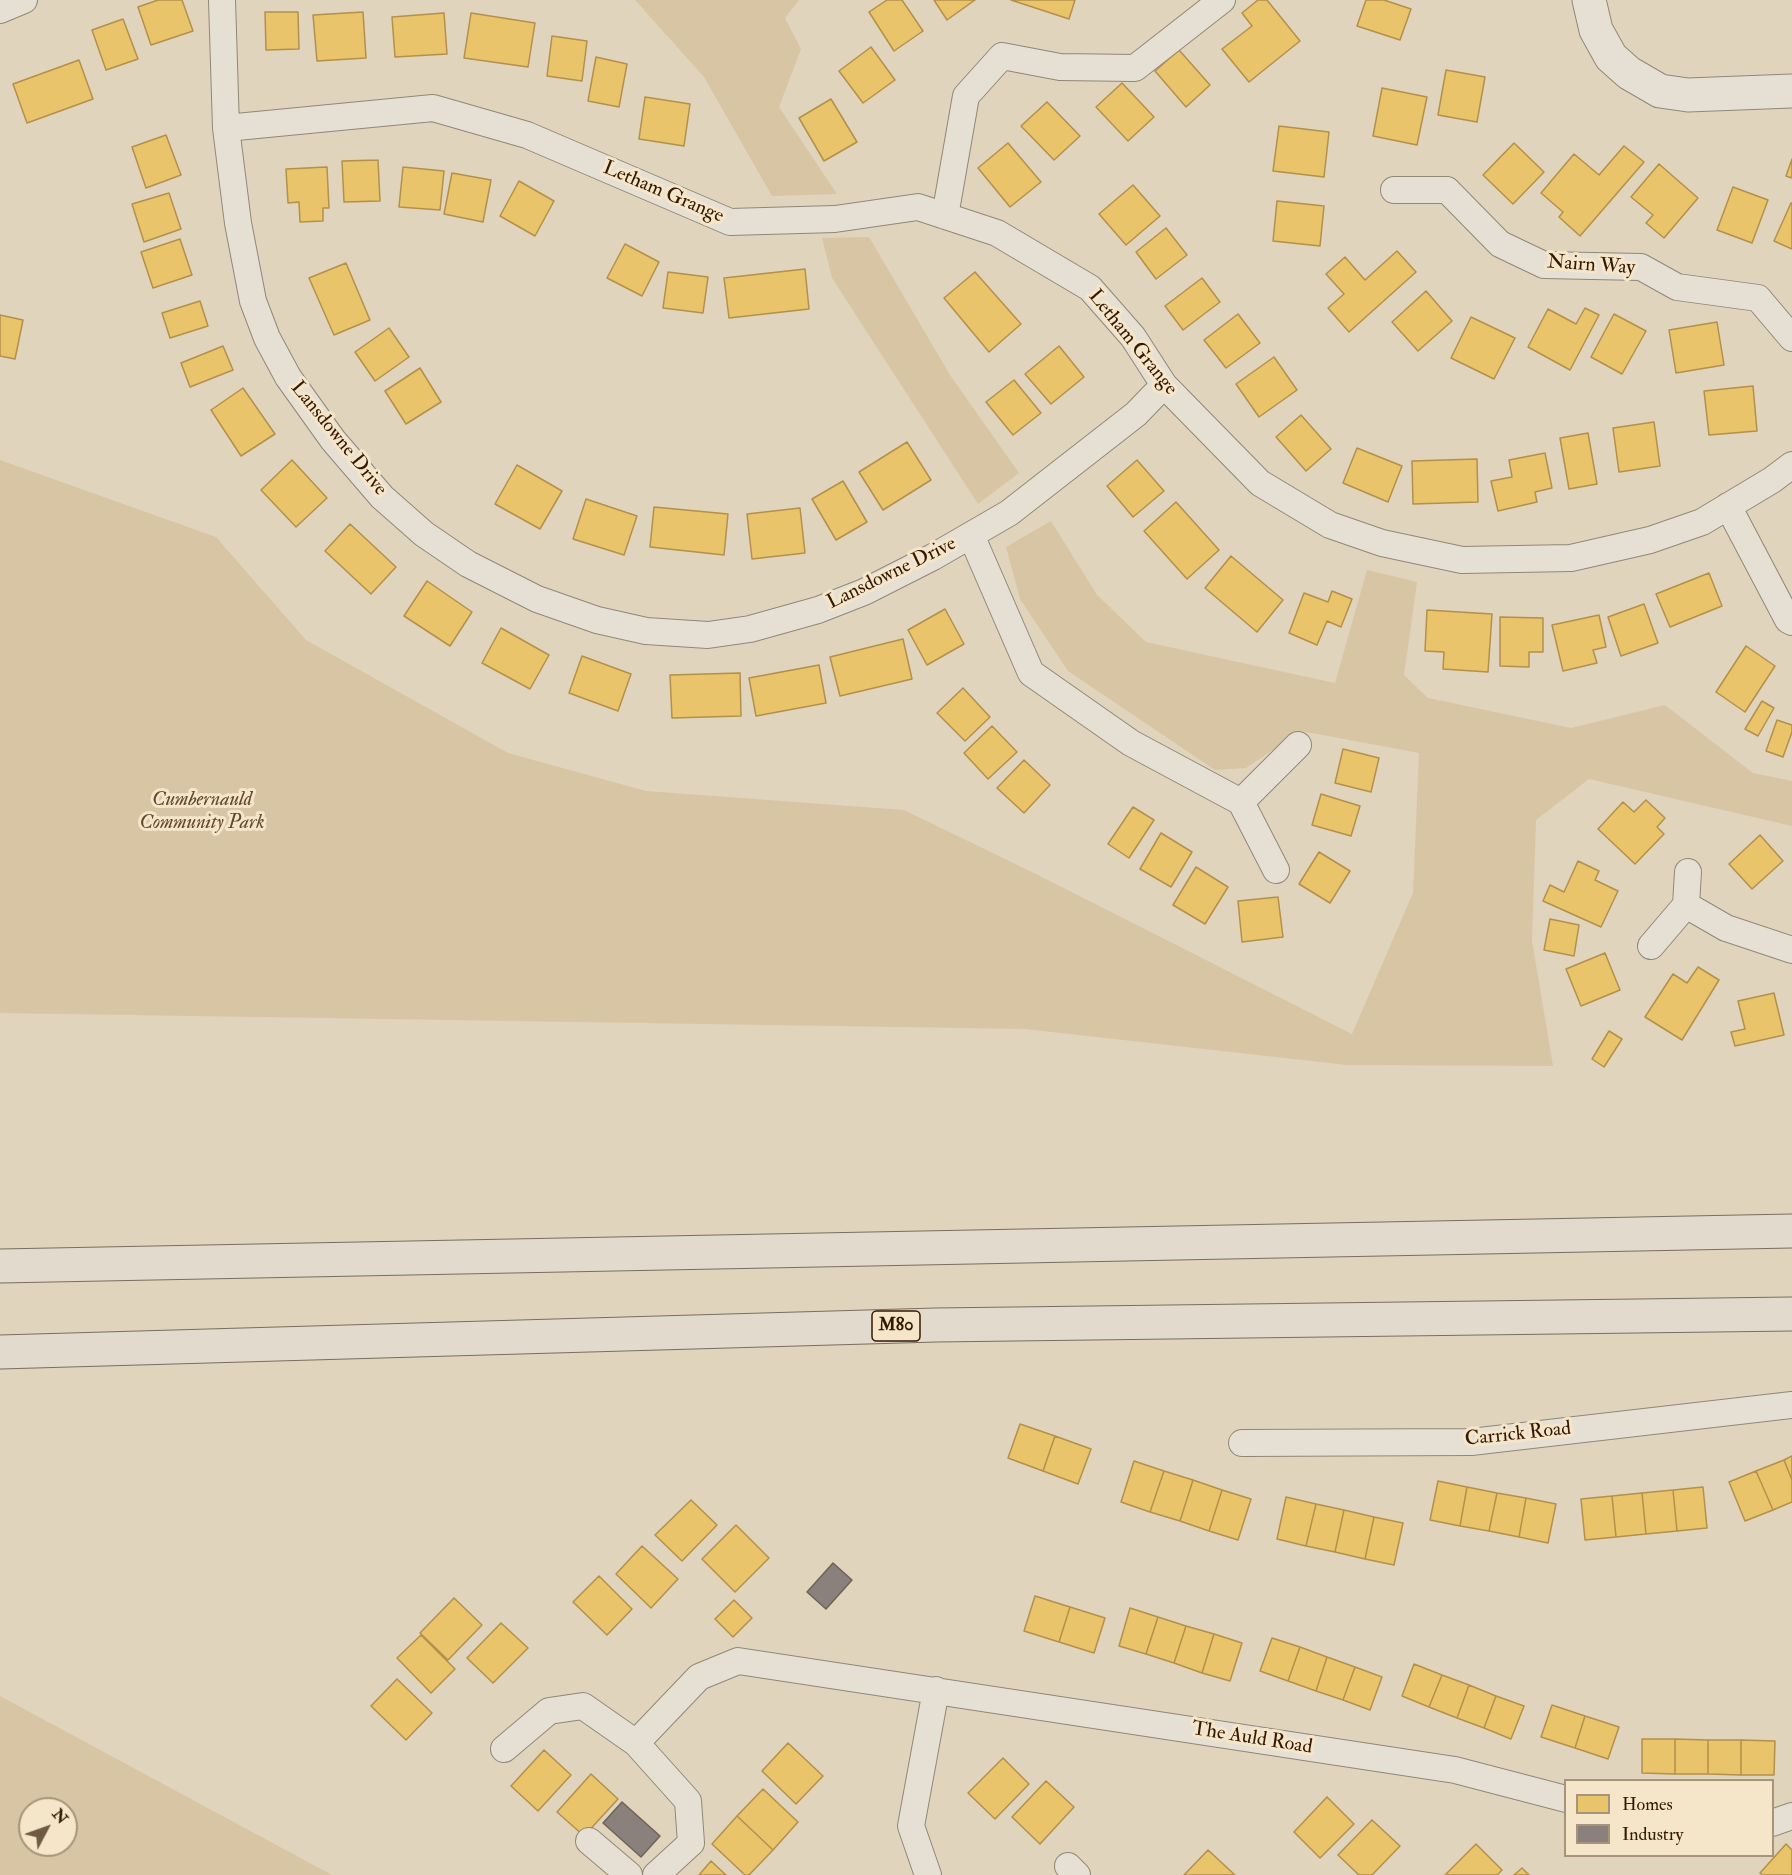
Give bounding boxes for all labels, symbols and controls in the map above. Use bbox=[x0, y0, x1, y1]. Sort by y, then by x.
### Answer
street label: Letham Grange bbox=[599, 157, 727, 229]
street label: Nairn Way bbox=[1546, 251, 1636, 281]
street label: Letham Grange bbox=[1082, 285, 1182, 401]
street label: Lansdowne Drive bbox=[285, 377, 391, 501]
street label: Lansdowne Drive bbox=[824, 532, 960, 616]
park label: Cumbernauld Community Park bbox=[139, 789, 265, 836]
road number: M80 bbox=[872, 1311, 920, 1341]
street label: Carrick Road bbox=[1464, 1417, 1572, 1453]
street label: The Auld Road bbox=[1190, 1718, 1314, 1760]
legend bbox=[1564, 1779, 1774, 1857]
text: Homes bbox=[1622, 1793, 1673, 1816]
north arrow bbox=[18, 1797, 78, 1857]
text: N bbox=[48, 1805, 72, 1828]
text: Industry bbox=[1622, 1823, 1683, 1846]

